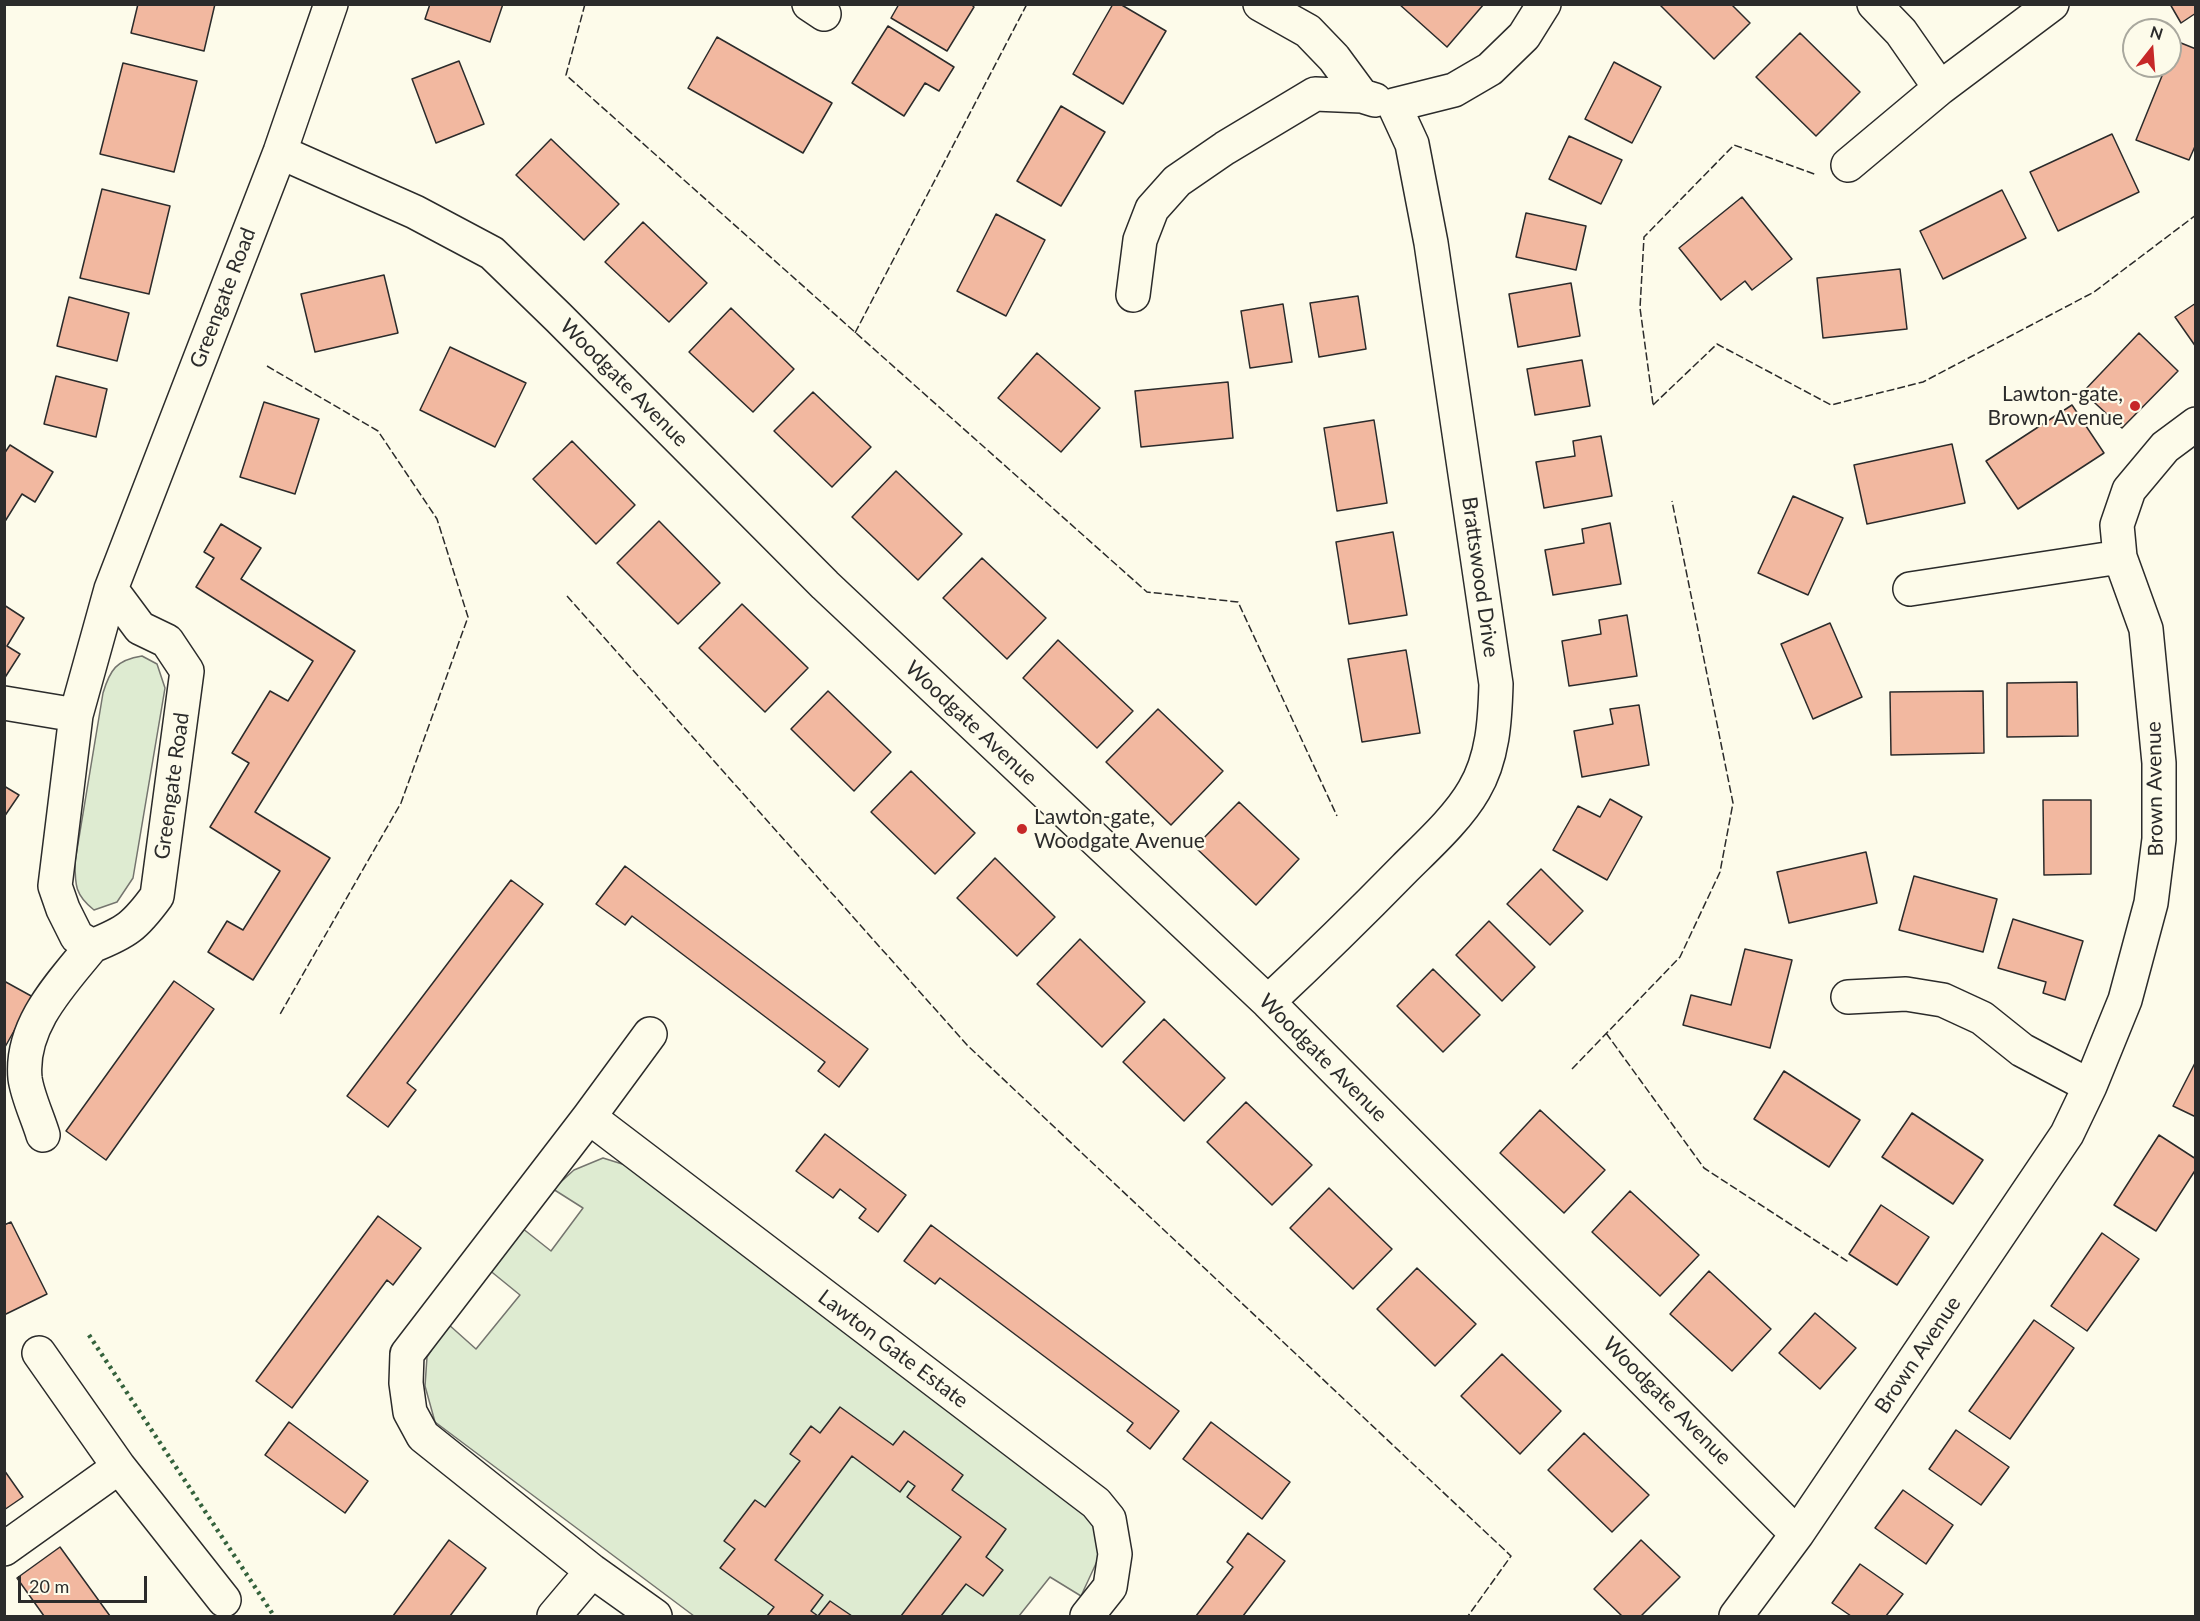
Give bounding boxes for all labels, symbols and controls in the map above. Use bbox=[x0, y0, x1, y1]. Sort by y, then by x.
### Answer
north arrow bbox=[2122, 18, 2182, 78]
text: N bbox=[2148, 21, 2165, 43]
street label: Greengate Road bbox=[185, 224, 261, 372]
street label: Woodgate Avenue bbox=[555, 314, 693, 452]
place label: Lawton-gate, Brown Avenue bbox=[1988, 381, 2123, 431]
marker: Lawton-gate, Brown Avenue bbox=[2128, 399, 2142, 413]
street label: Brattswood Drive bbox=[1456, 495, 1504, 659]
street label: Woodgate Avenue bbox=[900, 656, 1042, 790]
street label: Greengate Road bbox=[149, 711, 195, 861]
street label: Brown Avenue bbox=[2141, 721, 2169, 857]
place label: Lawton-gate, Woodgate Avenue bbox=[1034, 804, 1205, 854]
marker: Lawton-gate, Woodgate Avenue bbox=[1015, 822, 1029, 836]
street label: Woodgate Avenue bbox=[1254, 989, 1392, 1127]
street label: Lawton Gate Estate bbox=[813, 1284, 973, 1414]
street label: Brown Avenue bbox=[1870, 1292, 1966, 1418]
street label: Woodgate Avenue bbox=[1598, 1332, 1736, 1470]
scale bar bbox=[21, 1564, 150, 1602]
text: 20 m bbox=[29, 1575, 69, 1597]

